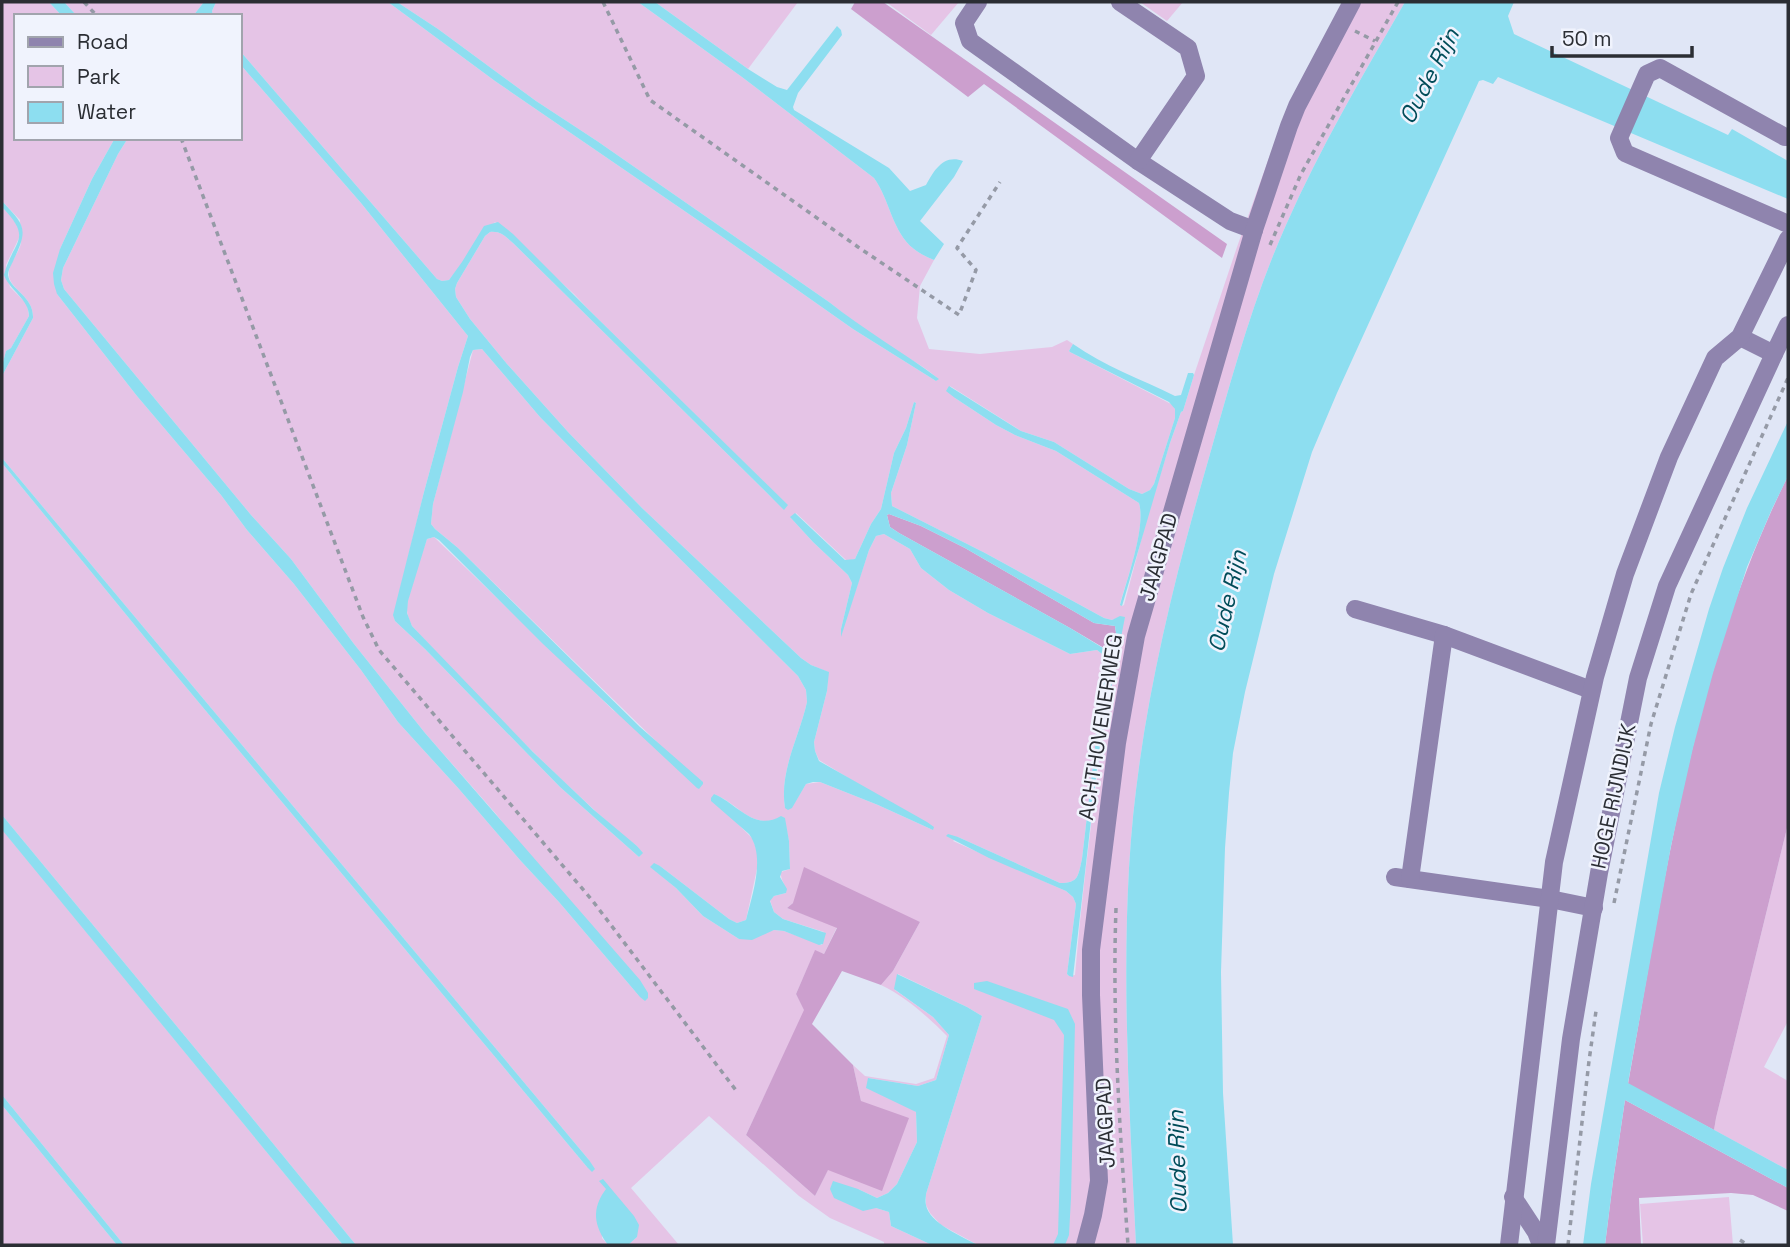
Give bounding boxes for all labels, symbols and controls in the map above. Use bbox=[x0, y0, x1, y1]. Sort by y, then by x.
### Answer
legend bbox=[14, 14, 242, 140]
scale bar bbox=[1552, 14, 1692, 58]
water label: Oude Rijn bbox=[1392, 22, 1466, 129]
text: 50 m bbox=[1562, 25, 1612, 52]
text: Road bbox=[77, 28, 129, 55]
text: Park bbox=[77, 63, 121, 90]
text: Water bbox=[77, 98, 136, 125]
street label: JAAGPAD bbox=[1133, 510, 1183, 604]
water label: Oude Rijn bbox=[1201, 546, 1253, 655]
street label: ACHTHOVENERWEG bbox=[1072, 632, 1128, 822]
street label: HOGE RIJNDIJK bbox=[1584, 721, 1642, 871]
street label: JAAGPAD bbox=[1089, 1077, 1121, 1169]
water label: Oude Rijn bbox=[1160, 1109, 1194, 1214]

